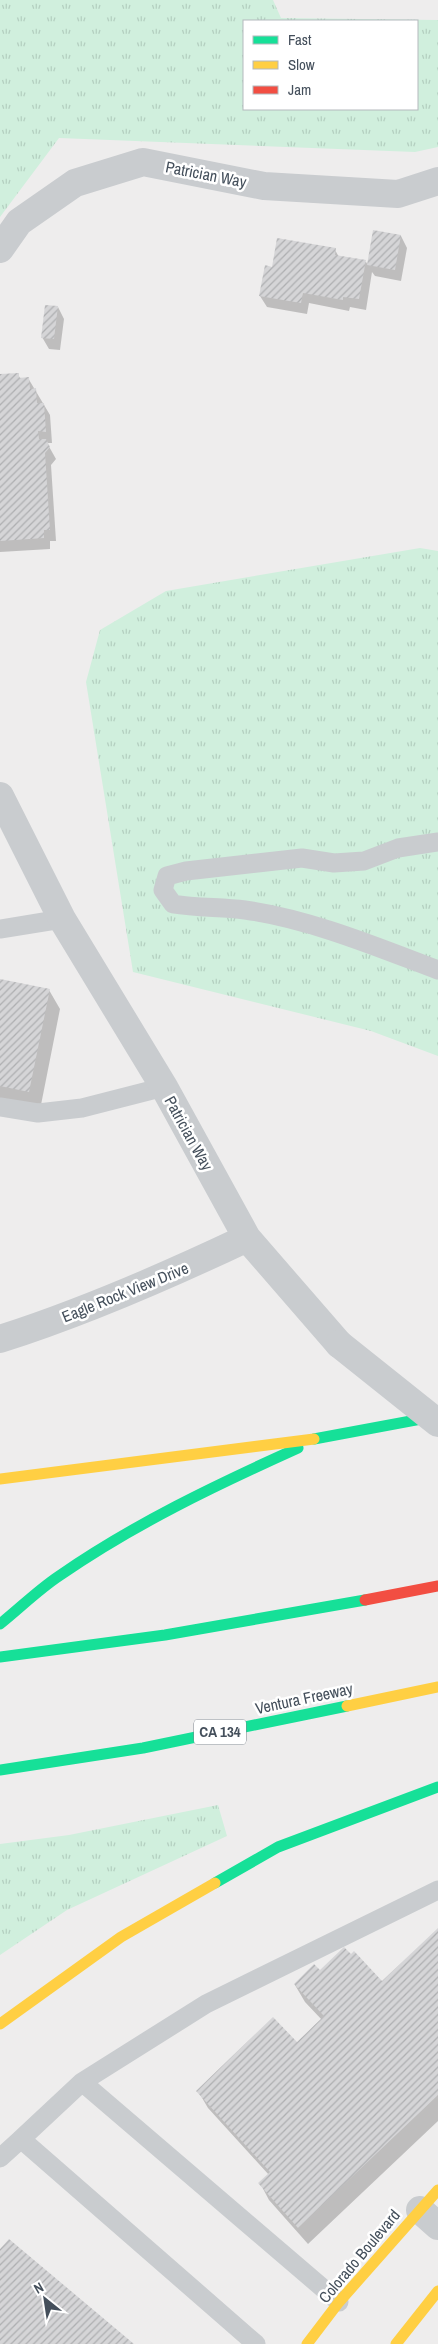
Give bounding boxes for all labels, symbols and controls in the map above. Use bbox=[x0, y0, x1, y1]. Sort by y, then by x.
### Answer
legend bbox=[243, 20, 418, 110]
text: Fast bbox=[288, 29, 312, 50]
text: Slow bbox=[288, 54, 315, 75]
text: Jam bbox=[288, 79, 311, 100]
street label: Patrician Way bbox=[164, 155, 249, 193]
street label: Patrician Way bbox=[160, 1092, 219, 1175]
street label: Eagle Rock View Drive bbox=[58, 1257, 192, 1327]
street label: Ventura Freeway bbox=[253, 1677, 355, 1719]
road number: CA 134 bbox=[194, 1720, 246, 1744]
street label: Colorado Boulevard bbox=[313, 2205, 405, 2307]
north arrow bbox=[20, 2274, 70, 2324]
text: N bbox=[30, 2278, 47, 2298]

